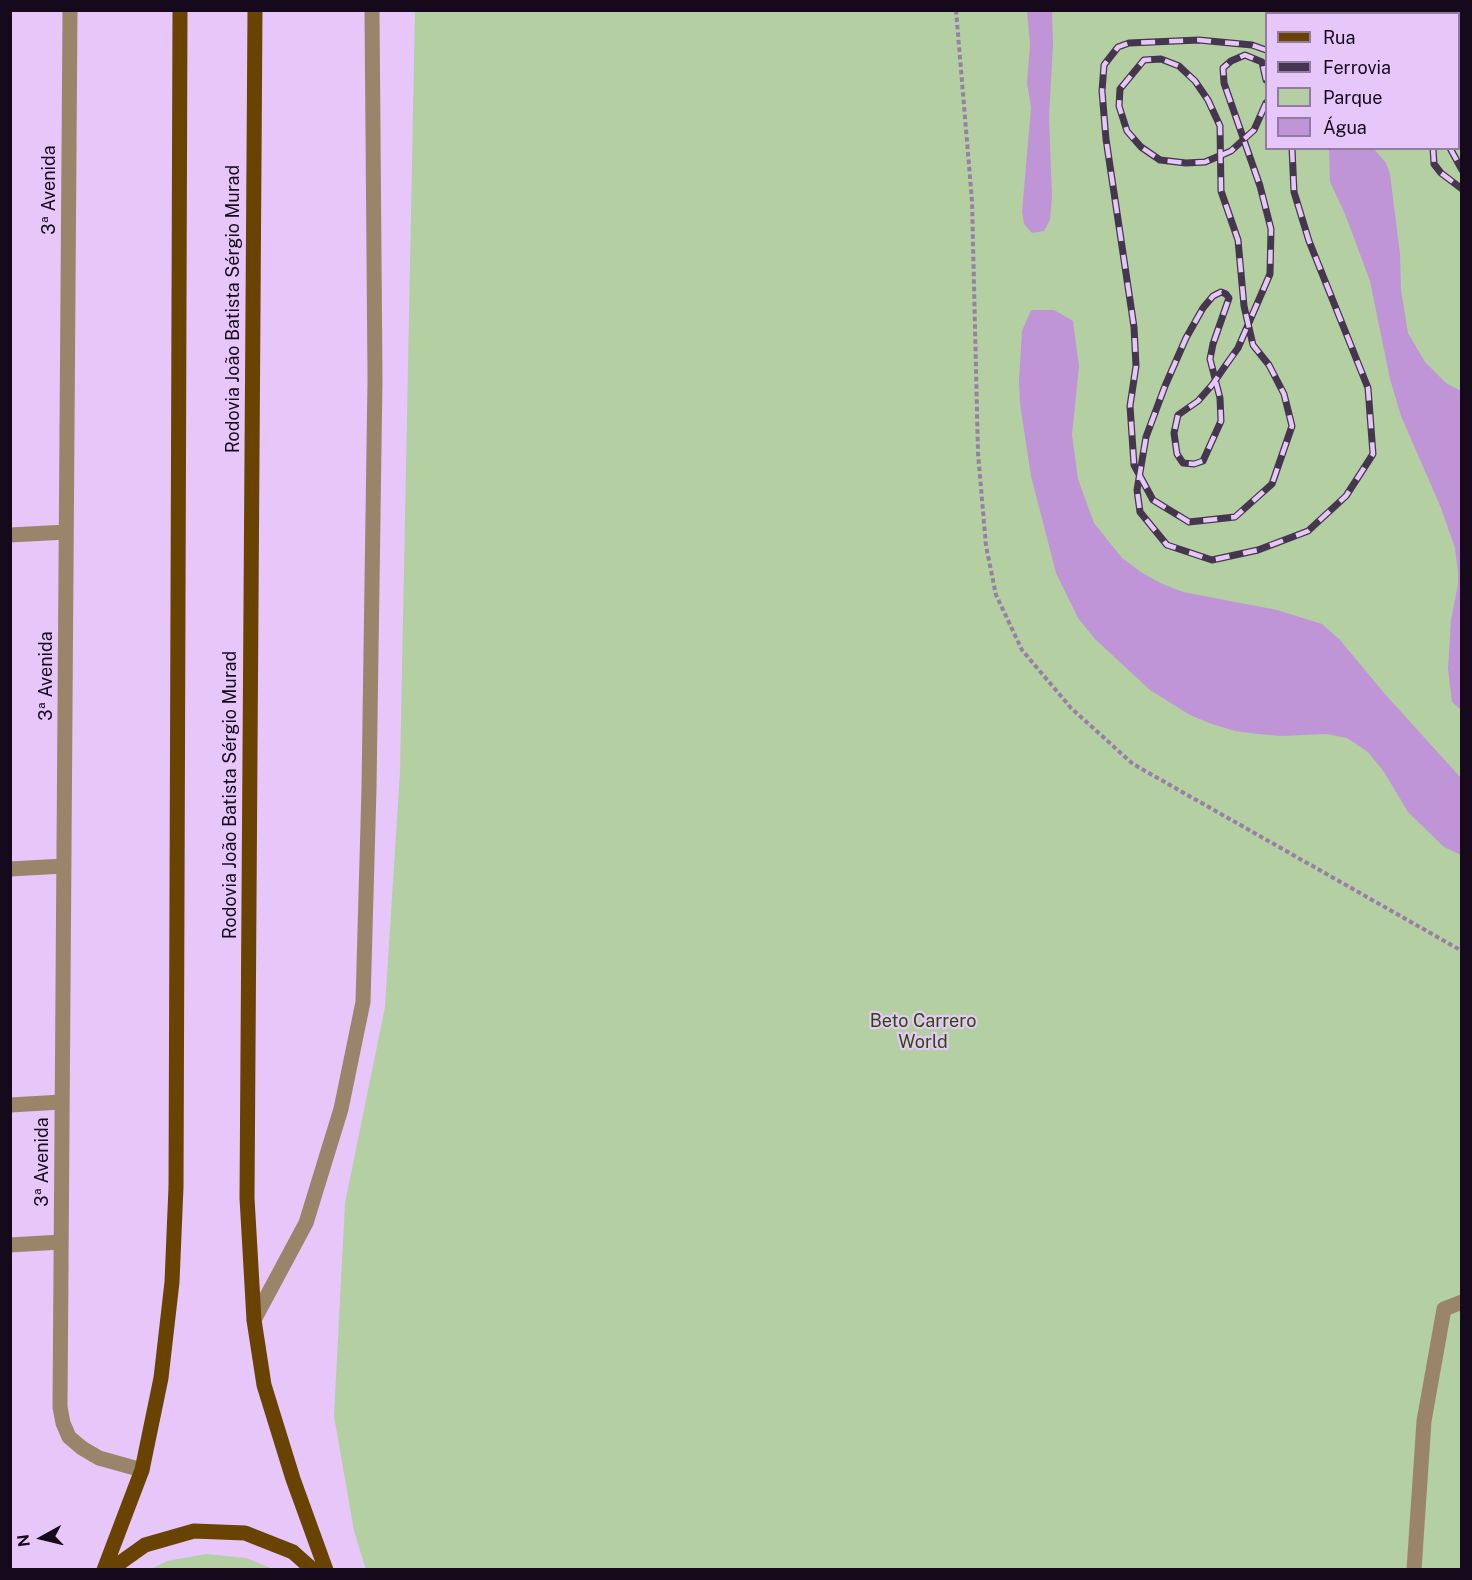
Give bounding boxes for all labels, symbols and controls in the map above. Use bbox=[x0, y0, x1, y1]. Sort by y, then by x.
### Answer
legend bbox=[1265, 12, 1460, 150]
text: Rua bbox=[1323, 27, 1355, 48]
text: Ferrovia bbox=[1323, 57, 1391, 78]
text: Parque bbox=[1323, 87, 1383, 108]
text: Água bbox=[1323, 117, 1367, 138]
street label: 3ª Avenida bbox=[38, 145, 60, 235]
street label: Rodovia João Batista Sérgio Murad bbox=[222, 165, 244, 453]
street label: 3ª Avenida bbox=[35, 631, 57, 721]
street label: Rodovia João Batista Sérgio Murad bbox=[219, 651, 241, 939]
park label: Beto Carrero World bbox=[870, 1010, 976, 1052]
street label: 3ª Avenida bbox=[31, 1117, 53, 1207]
north arrow bbox=[12, 1508, 72, 1568]
text: N bbox=[13, 1533, 34, 1548]

